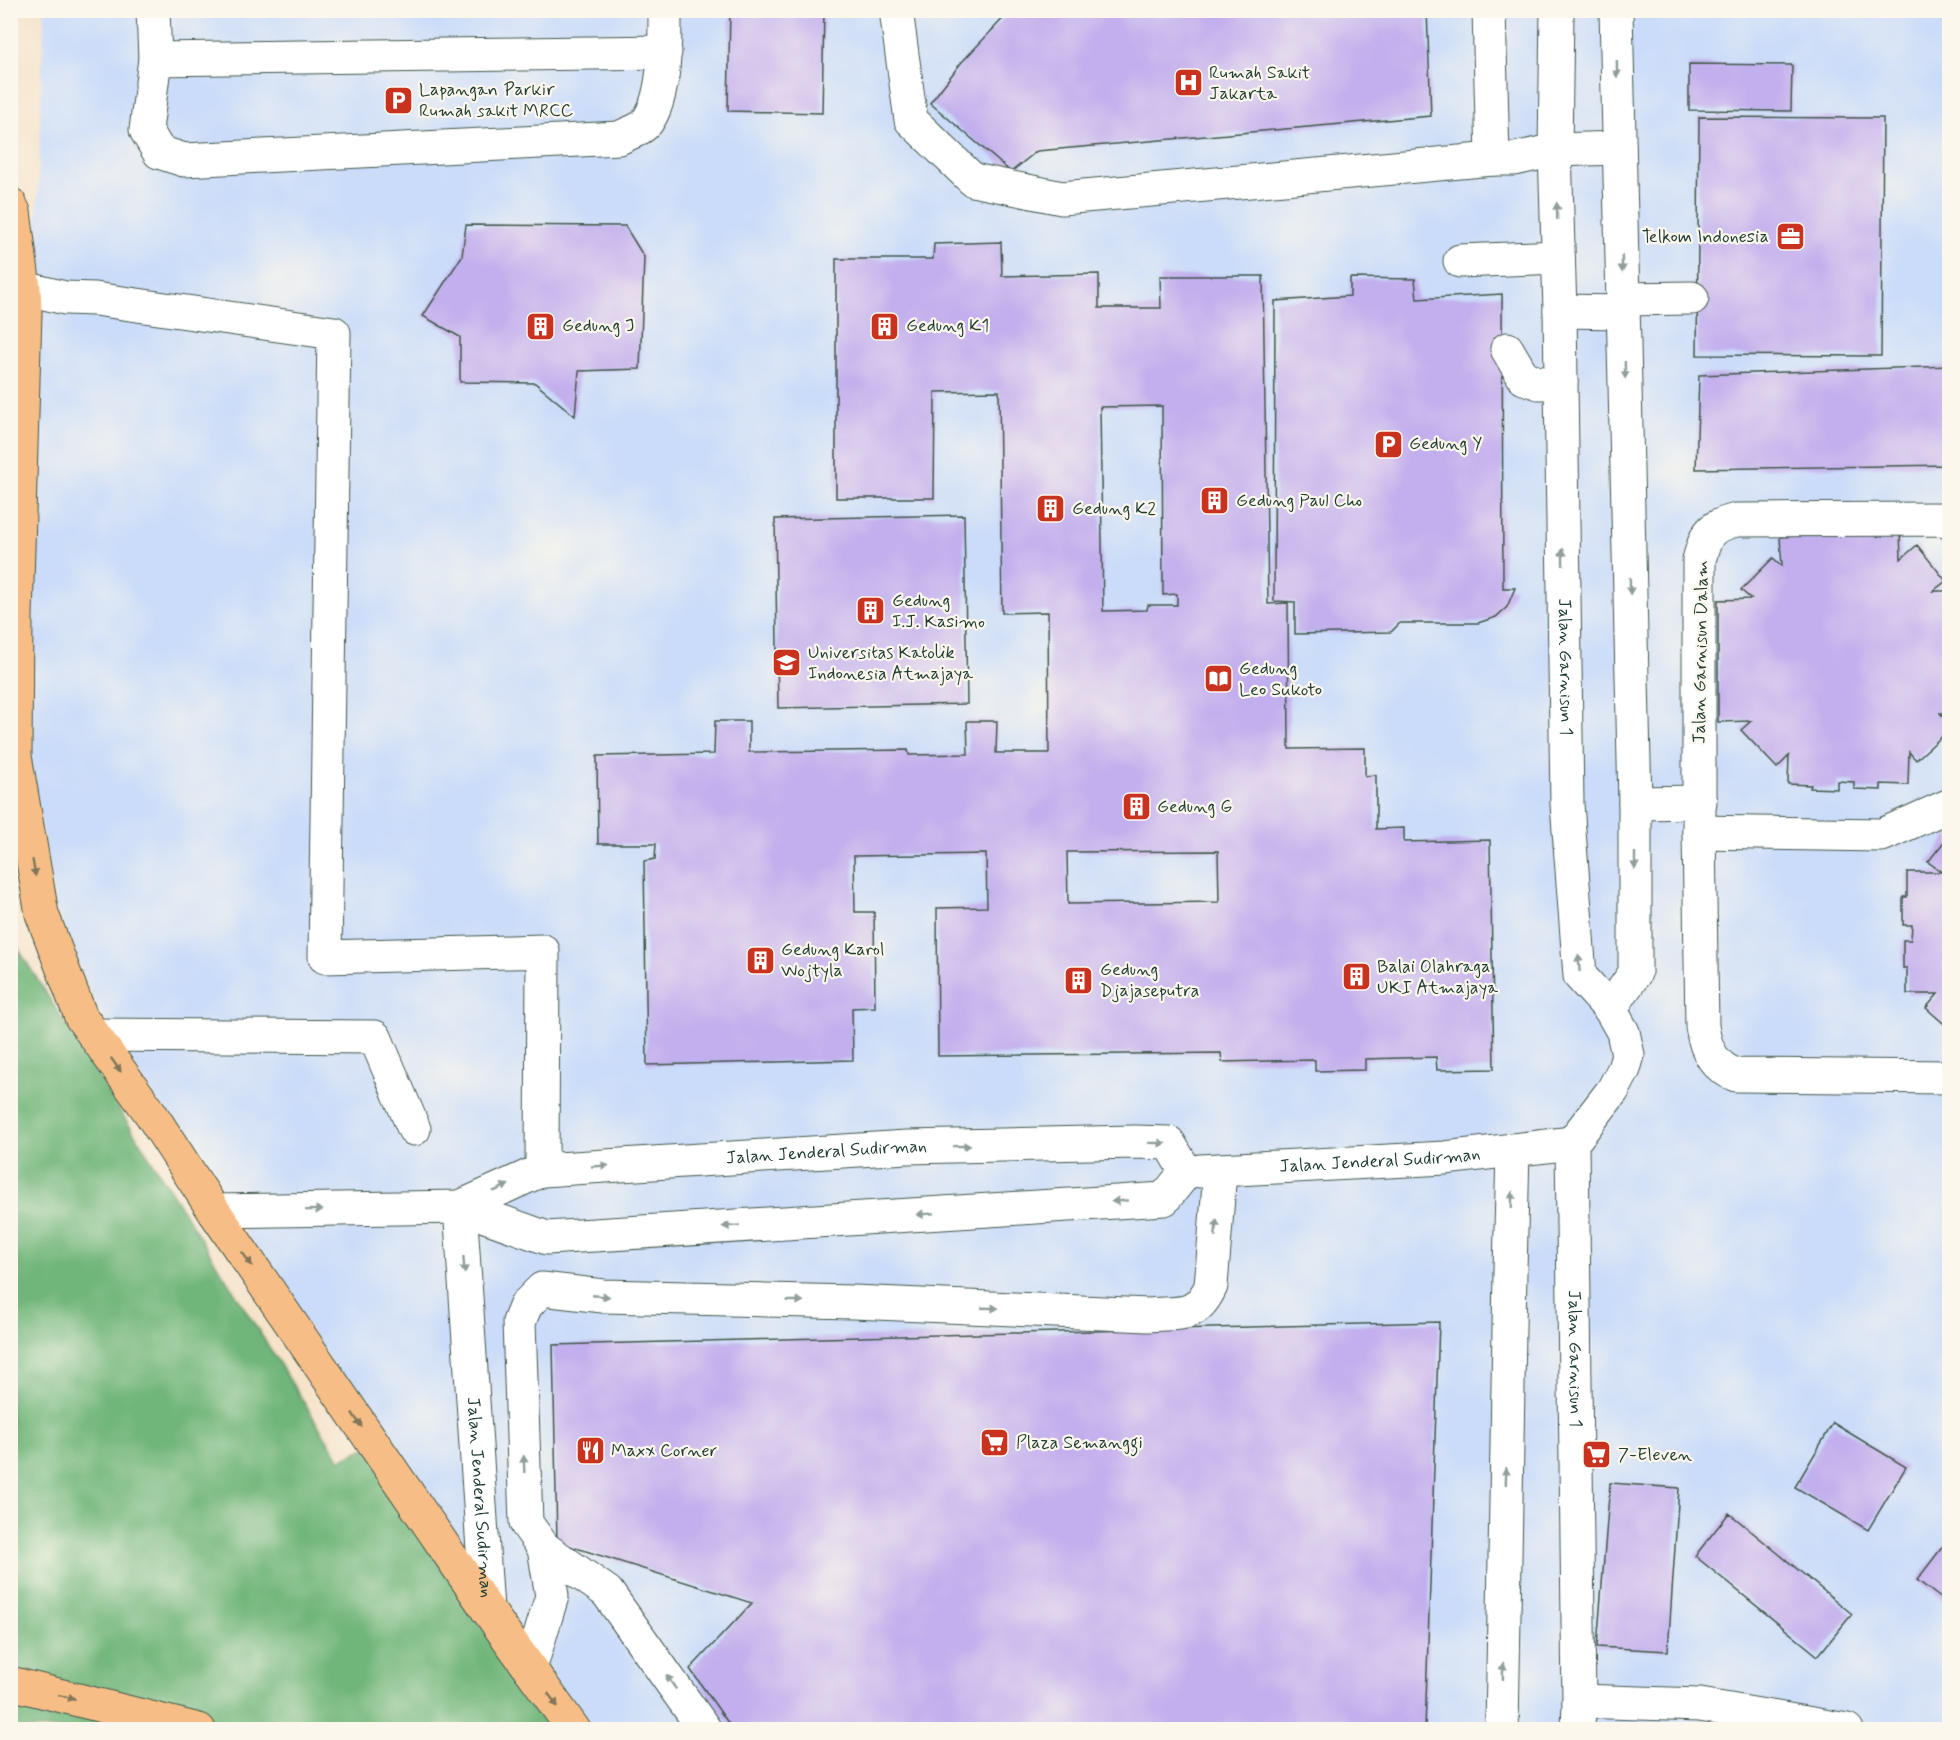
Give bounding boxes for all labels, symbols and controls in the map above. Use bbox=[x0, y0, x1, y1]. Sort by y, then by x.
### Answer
one-way arrow bbox=[1612, 59, 1622, 78]
place label: Rumah Sakit Jakarta bbox=[1209, 61, 1310, 106]
hospital icon: Rumah Sakit Jakarta bbox=[1172, 67, 1204, 99]
place label: Lapangan Parkir Rumah sakit MRCC bbox=[419, 78, 574, 123]
parking icon: Lapangan Parkir Rumah sakit MRCC bbox=[382, 84, 414, 116]
one-way arrow bbox=[1552, 201, 1561, 220]
office icon: Telkom Indonesia bbox=[1774, 221, 1806, 253]
place label: Telkom Indonesia bbox=[1642, 225, 1769, 249]
one-way arrow bbox=[1617, 254, 1627, 273]
building icon: Gedung J bbox=[525, 310, 557, 342]
building icon: Gedung K1 bbox=[869, 310, 901, 342]
place label: Gedung J bbox=[562, 314, 634, 338]
place label: Gedung K1 bbox=[906, 314, 989, 338]
one-way arrow bbox=[1620, 361, 1629, 380]
parking icon: Gedung Y bbox=[1372, 428, 1404, 460]
place label: Gedung Y bbox=[1409, 432, 1482, 456]
building icon: Gedung Paul Cho bbox=[1199, 485, 1231, 517]
place label: Gedung Paul Cho bbox=[1236, 489, 1362, 513]
building icon: Gedung K2 bbox=[1035, 493, 1067, 525]
place label: Gedung K2 bbox=[1072, 497, 1156, 521]
one-way arrow bbox=[1558, 547, 1568, 566]
street label: Jalan Garnisun Dalam bbox=[1687, 560, 1715, 744]
one-way arrow bbox=[1625, 577, 1634, 596]
place label: Gedung I.J. Kasimo bbox=[892, 589, 985, 634]
building icon: Gedung I.J. Kasimo bbox=[855, 595, 887, 627]
street label: Jalan Garnisun 1 bbox=[1552, 598, 1578, 736]
place label: Universitas Katolik Indonesia Atmajaya bbox=[808, 641, 973, 686]
school or university icon: Universitas Katolik Indonesia Atmajaya bbox=[771, 647, 803, 679]
place label: Gedung Leo Sukoto bbox=[1239, 657, 1322, 702]
library icon: Gedung Leo Sukoto bbox=[1202, 663, 1234, 695]
building icon: Gedung G bbox=[1120, 791, 1152, 823]
place label: Gedung G bbox=[1157, 795, 1232, 819]
one-way arrow bbox=[1630, 852, 1640, 871]
one-way arrow bbox=[30, 859, 39, 878]
place label: Gedung Karol Wojtyla bbox=[781, 938, 884, 983]
building icon: Gedung Karol Wojtyla bbox=[744, 944, 776, 976]
one-way arrow bbox=[1574, 953, 1583, 972]
place label: Balai Olahraga UKI Atmajaya bbox=[1377, 955, 1498, 1000]
place label: Gedung Djajaseputra bbox=[1100, 958, 1199, 1003]
building icon: Balai Olahraga UKI Atmajaya bbox=[1340, 961, 1372, 993]
building icon: Gedung Djajaseputra bbox=[1063, 964, 1095, 996]
one-way arrow bbox=[110, 1057, 122, 1073]
street label: Jalan Jenderal Sudirman bbox=[725, 1135, 927, 1170]
one-way arrow bbox=[1148, 1138, 1167, 1147]
one-way arrow bbox=[953, 1141, 972, 1151]
street label: Jalan Jenderal Sudirman bbox=[1279, 1142, 1482, 1179]
one-way arrow bbox=[590, 1161, 609, 1171]
one-way arrow bbox=[492, 1183, 510, 1193]
one-way arrow bbox=[1507, 1191, 1517, 1210]
one-way arrow bbox=[1110, 1196, 1129, 1206]
one-way arrow bbox=[305, 1205, 324, 1214]
one-way arrow bbox=[916, 1209, 935, 1218]
one-way arrow bbox=[1211, 1219, 1221, 1238]
one-way arrow bbox=[721, 1222, 740, 1231]
one-way arrow bbox=[241, 1251, 252, 1267]
one-way arrow bbox=[459, 1256, 469, 1275]
street label: Jalan Garnisun 1 bbox=[1562, 1290, 1588, 1427]
one-way arrow bbox=[591, 1291, 610, 1300]
one-way arrow bbox=[786, 1296, 805, 1306]
one-way arrow bbox=[981, 1304, 1000, 1313]
street label: Jalan Jenderal Sudirman bbox=[461, 1396, 498, 1599]
one-way arrow bbox=[351, 1411, 363, 1427]
supermarket icon: Plaza Semanggi bbox=[979, 1427, 1011, 1459]
place label: Plaza Semanggi bbox=[1016, 1431, 1143, 1457]
restaurant icon: Maxx Corner bbox=[574, 1435, 606, 1467]
place label: Maxx Corner bbox=[611, 1439, 718, 1463]
supermarket icon: 7-Eleven bbox=[1581, 1439, 1613, 1471]
place label: 7-Eleven bbox=[1618, 1443, 1692, 1467]
one-way arrow bbox=[520, 1455, 529, 1474]
one-way arrow bbox=[1501, 1467, 1511, 1486]
one-way arrow bbox=[1498, 1662, 1508, 1681]
one-way arrow bbox=[665, 1674, 677, 1690]
one-way arrow bbox=[547, 1692, 559, 1708]
one-way arrow bbox=[58, 1693, 76, 1703]

